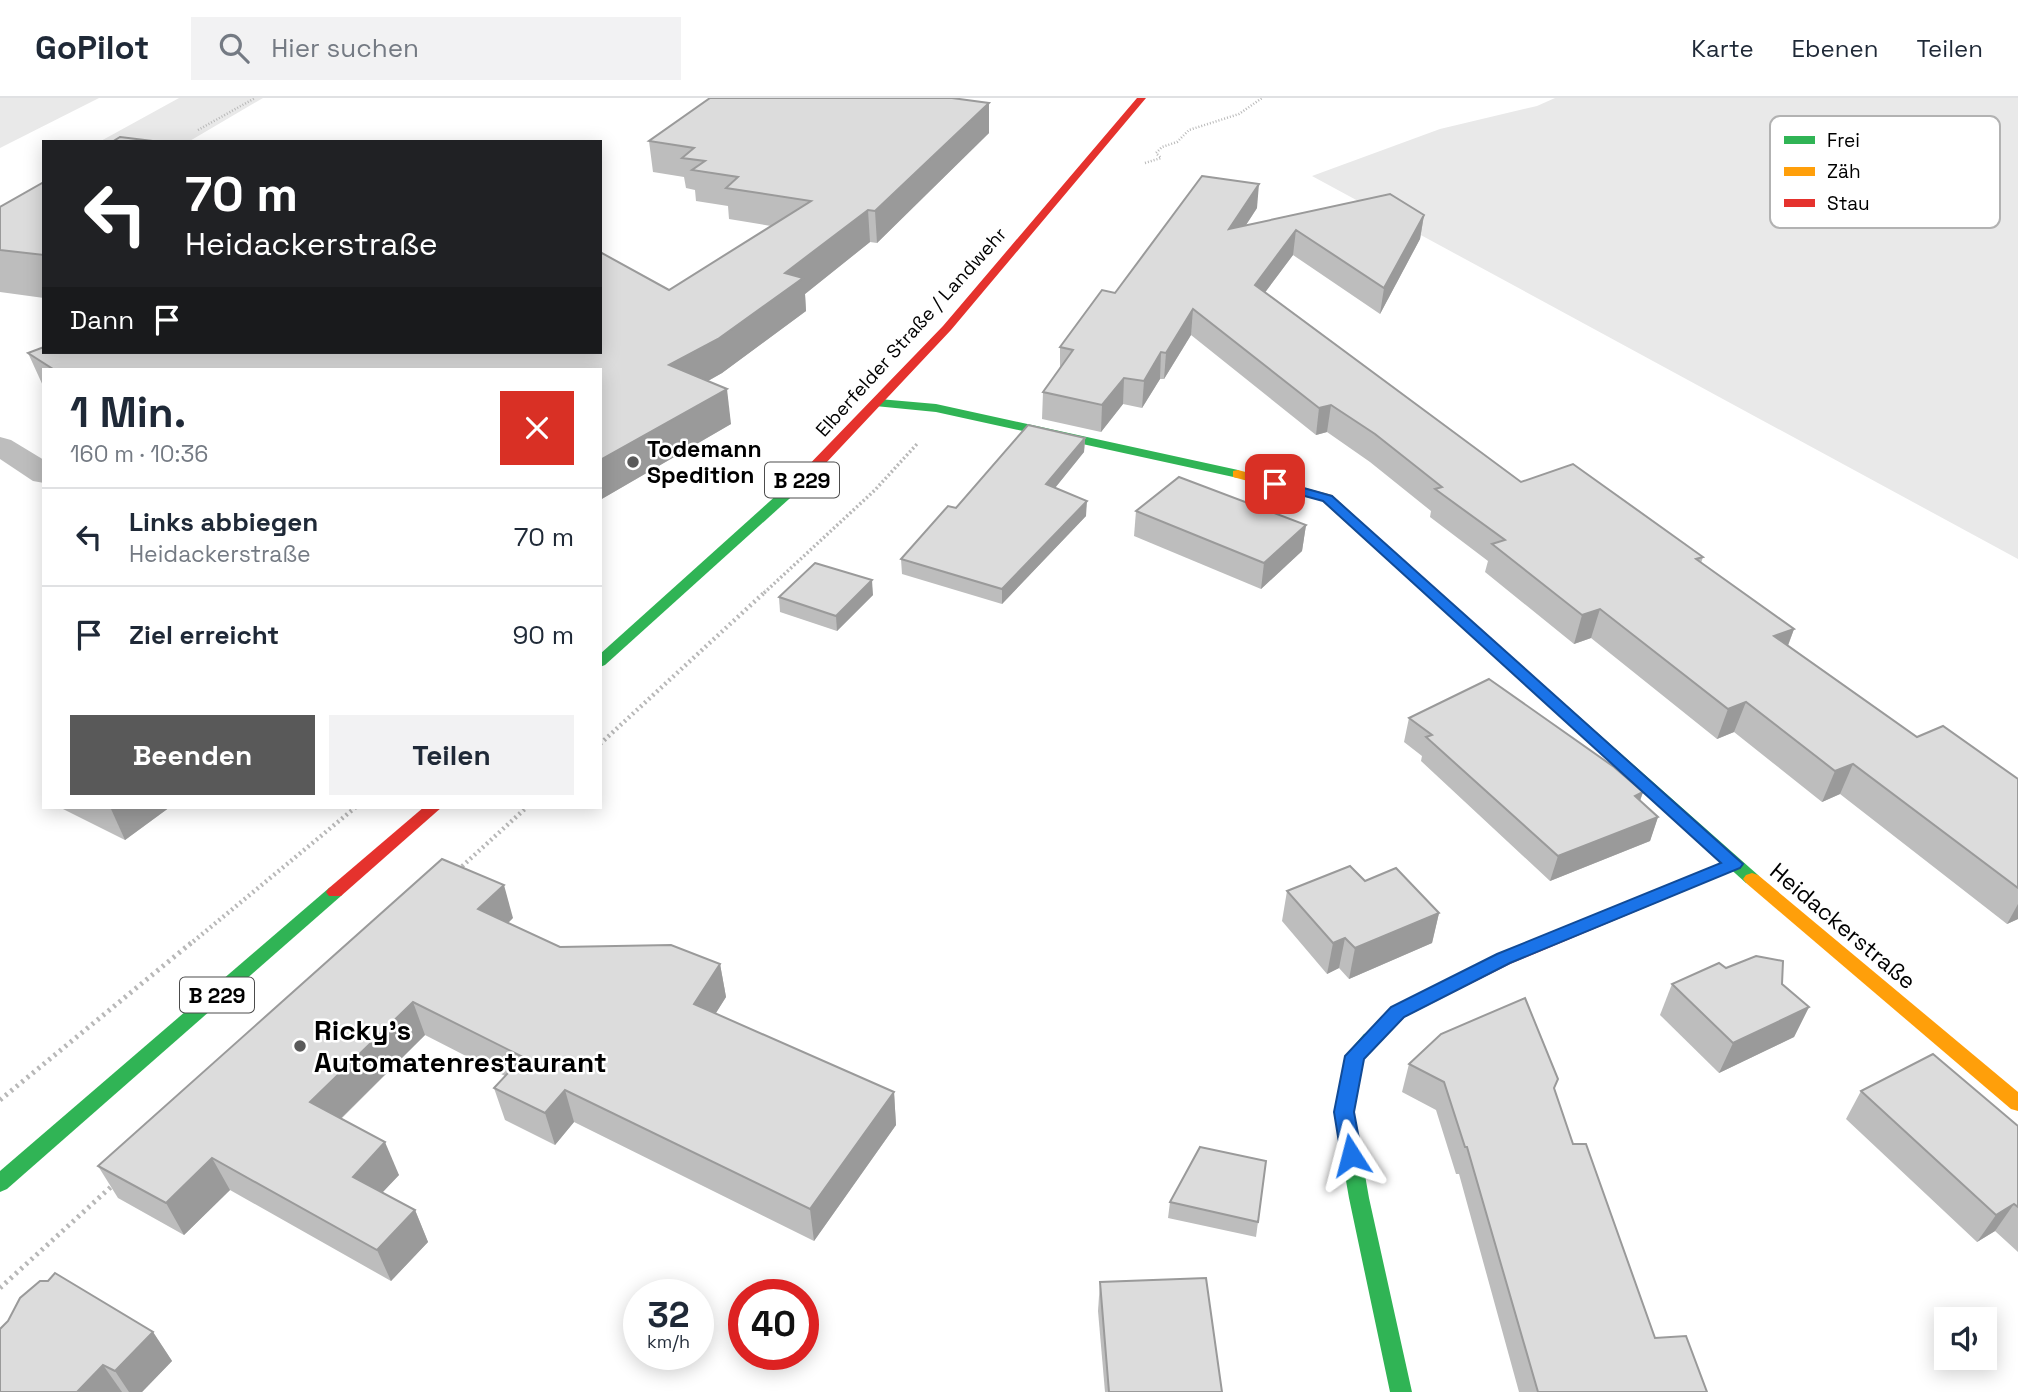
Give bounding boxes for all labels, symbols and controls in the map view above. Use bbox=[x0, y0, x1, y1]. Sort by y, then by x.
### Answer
search box bbox=[191, 17, 681, 80]
text: GoPilot bbox=[35, 27, 149, 69]
icon: search bbox=[215, 29, 253, 67]
text: Hier suchen bbox=[271, 31, 419, 65]
text: Karte bbox=[1691, 33, 1754, 64]
text: Ebenen bbox=[1792, 33, 1878, 64]
text: Teilen bbox=[1916, 33, 1983, 64]
legend bbox=[1770, 116, 2000, 228]
text: Frei bbox=[1827, 128, 1860, 153]
text: Zäh bbox=[1827, 159, 1861, 184]
text: 70 m bbox=[185, 163, 298, 225]
icon: left bbox=[70, 168, 161, 259]
text: Stau bbox=[1827, 191, 1870, 216]
street label: Elberfelder Straße / Landwehr bbox=[810, 222, 1012, 442]
text: Heidackerstraße bbox=[185, 224, 438, 264]
icon: arrive bbox=[148, 301, 186, 339]
text: Dann bbox=[70, 303, 134, 337]
text: 1 Min. bbox=[70, 386, 186, 439]
button: close bbox=[500, 391, 574, 465]
place label: Todemann Spedition bbox=[647, 434, 762, 490]
text: 160 m · 10:36 bbox=[70, 439, 208, 469]
marker: Todemann Spedition bbox=[625, 454, 641, 470]
pin bbox=[1245, 454, 1305, 514]
road number: B 229 bbox=[765, 462, 839, 498]
icon: arrive bbox=[1256, 465, 1294, 503]
text: Links abbiegen bbox=[129, 505, 318, 539]
icon: left bbox=[70, 518, 108, 556]
text: 70 m bbox=[514, 520, 574, 554]
text: Heidackerstraße bbox=[129, 539, 311, 569]
icon: arrive bbox=[70, 616, 108, 654]
text: Ziel erreicht bbox=[129, 618, 279, 652]
text: 90 m bbox=[512, 618, 574, 652]
button: Beenden bbox=[70, 715, 315, 795]
button: Teilen bbox=[329, 715, 574, 795]
street label: Heidackerstraße bbox=[1764, 856, 1922, 996]
road number: B 229 bbox=[180, 978, 254, 1012]
place label: Ricky's Automatenrestaurant bbox=[314, 1012, 607, 1080]
marker: Ricky's Automatenrestaurant bbox=[292, 1038, 308, 1054]
position arrow bbox=[1314, 1118, 1388, 1192]
speed limit sign: 40 bbox=[728, 1279, 819, 1370]
text: 32 bbox=[647, 1293, 690, 1337]
map controls bbox=[1934, 1307, 1997, 1370]
button: sound bbox=[1934, 1307, 1997, 1370]
text: km/h bbox=[647, 1330, 690, 1353]

